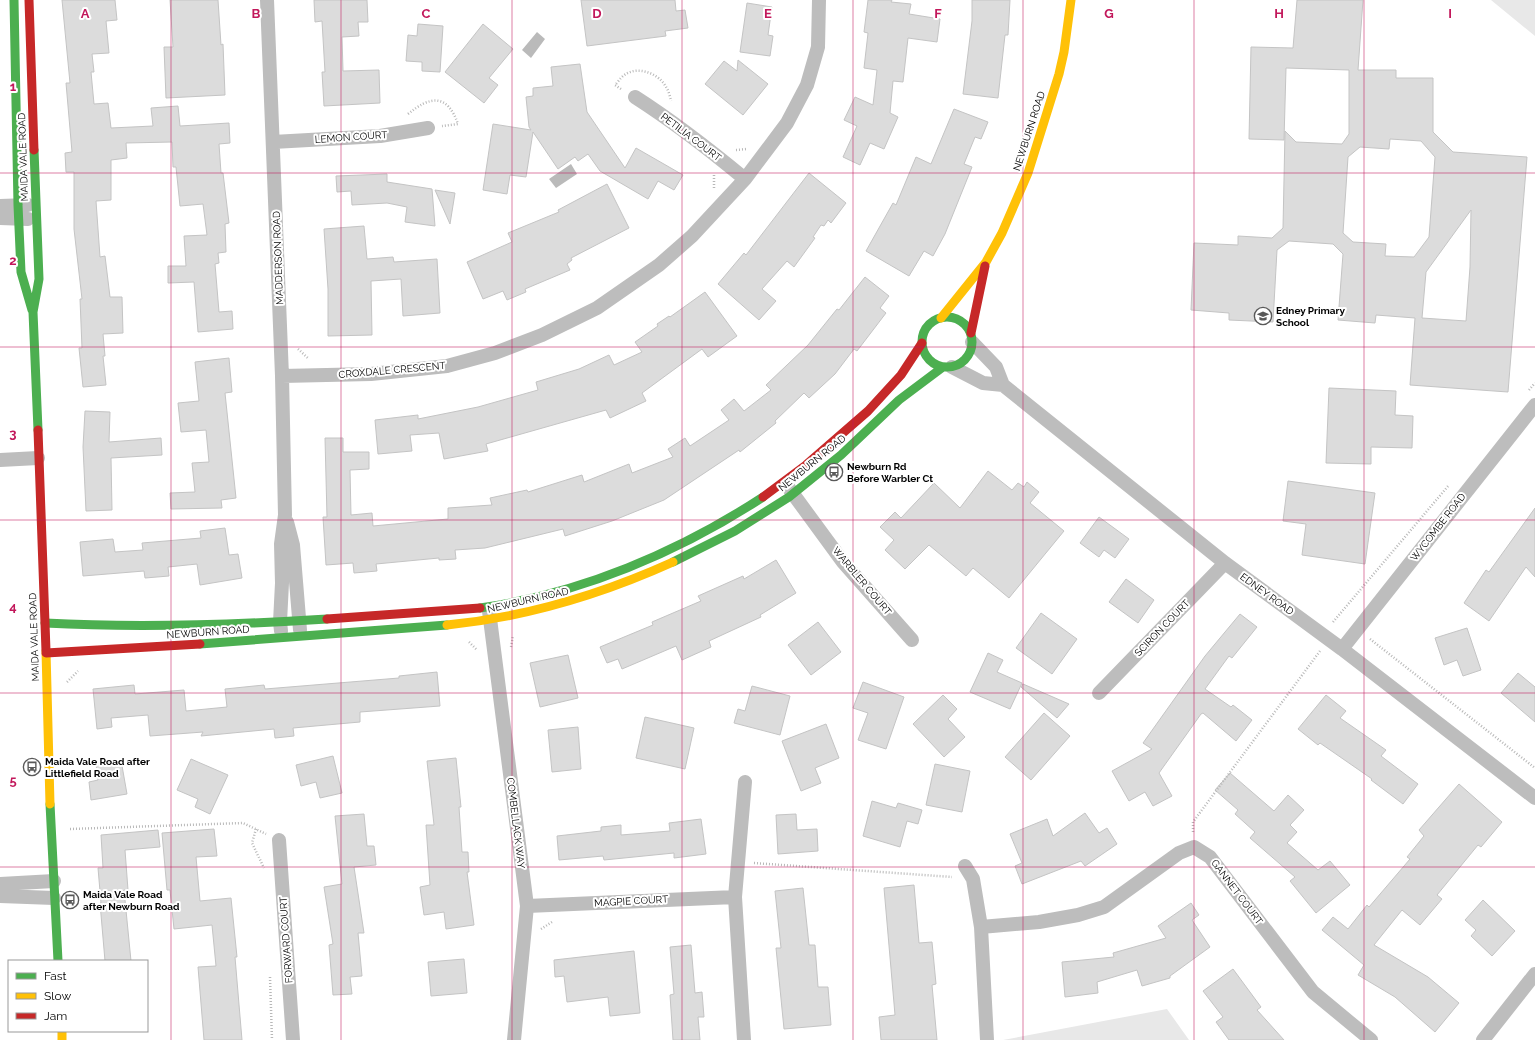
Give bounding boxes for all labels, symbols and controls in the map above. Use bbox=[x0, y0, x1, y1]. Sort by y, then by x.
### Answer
text: A bbox=[81, 6, 90, 21]
text: B bbox=[252, 6, 261, 21]
text: C bbox=[422, 6, 431, 21]
text: D bbox=[592, 6, 602, 21]
text: E bbox=[764, 6, 772, 21]
text: F bbox=[934, 6, 942, 21]
text: G bbox=[1104, 6, 1114, 21]
text: H bbox=[1274, 6, 1284, 21]
text: I bbox=[1448, 6, 1452, 21]
text: 1 bbox=[10, 79, 17, 94]
street label: NEWBURN ROAD bbox=[1011, 90, 1047, 172]
street label: PETILIA COURT bbox=[659, 111, 723, 163]
street label: MAIDA VALE ROAD bbox=[16, 112, 30, 202]
street label: LEMON COURT bbox=[314, 129, 388, 145]
street label: MADDERSON ROAD bbox=[271, 211, 285, 305]
text: 2 bbox=[9, 253, 17, 268]
place label: Edney Primary School bbox=[1276, 305, 1345, 328]
school or university icon: Edney Primary School bbox=[1253, 306, 1273, 326]
street label: CROXDALE CRESCENT bbox=[338, 360, 446, 380]
text: 3 bbox=[9, 426, 17, 441]
street label: NEWBURN ROAD bbox=[776, 433, 848, 493]
place label: Newburn Rd Before Warbler Ct bbox=[847, 461, 933, 484]
bus stop icon: Newburn Rd Before Warbler Ct bbox=[824, 462, 844, 482]
street label: WYCOMBE ROAD bbox=[1408, 491, 1468, 563]
street label: WARBLER COURT bbox=[830, 545, 894, 617]
street label: EDNEY ROAD bbox=[1238, 571, 1296, 617]
street label: NEWBURN ROAD bbox=[486, 585, 570, 615]
street label: MAIDA VALE ROAD bbox=[27, 592, 41, 682]
street label: SCIRON COURT bbox=[1132, 598, 1192, 658]
text: 4 bbox=[9, 599, 17, 614]
street label: NEWBURN ROAD bbox=[166, 624, 250, 640]
place label: Maida Vale Road after Littlefield Road bbox=[45, 756, 150, 779]
bus stop icon: Maida Vale Road after Littlefield Road bbox=[22, 757, 42, 777]
text: 5 bbox=[9, 773, 17, 788]
street label: COMBELLACK WAY bbox=[505, 777, 527, 870]
street label: GANNET COURT bbox=[1209, 857, 1265, 927]
place label: Maida Vale Road after Newburn Road bbox=[83, 889, 180, 912]
bus stop icon: Maida Vale Road after Newburn Road bbox=[60, 890, 80, 910]
street label: MAGPIE COURT bbox=[594, 894, 668, 908]
street label: FORWARD COURT bbox=[277, 896, 295, 984]
legend bbox=[8, 960, 148, 1032]
text: Fast bbox=[44, 969, 67, 983]
text: Slow bbox=[44, 989, 71, 1003]
text: Jam bbox=[44, 1009, 67, 1023]

